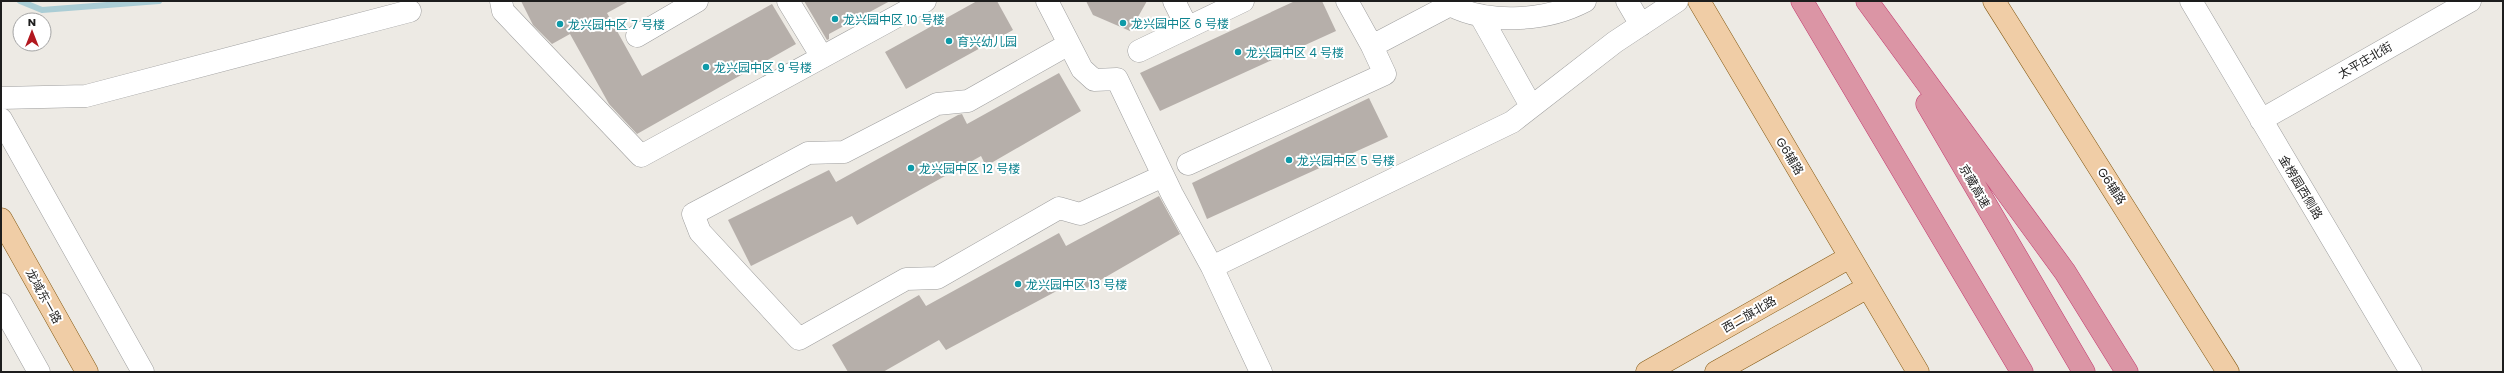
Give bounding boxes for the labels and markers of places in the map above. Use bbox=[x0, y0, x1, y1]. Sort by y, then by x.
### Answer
place label: 龙兴园中区 10 号楼 bbox=[843, 11, 945, 28]
marker: 龙兴园中区 10 号楼 bbox=[830, 14, 840, 24]
place label: 龙兴园中区 6 号楼 bbox=[1131, 15, 1229, 32]
place label: 龙兴园中区 7 号楼 bbox=[568, 16, 665, 33]
marker: 龙兴园中区 6 号楼 bbox=[1118, 18, 1128, 28]
marker: 龙兴园中区 7 号楼 bbox=[555, 19, 565, 29]
place label: 育兴幼儿园 bbox=[957, 33, 1017, 50]
marker: 育兴幼儿园 bbox=[944, 36, 954, 46]
place label: 龙兴园中区 4 号楼 bbox=[1246, 44, 1344, 61]
marker: 龙兴园中区 4 号楼 bbox=[1233, 47, 1243, 57]
place label: 龙兴园中区 9 号楼 bbox=[714, 59, 812, 76]
marker: 龙兴园中区 9 号楼 bbox=[701, 62, 711, 72]
place label: 龙兴园中区 5 号楼 bbox=[1297, 152, 1395, 169]
marker: 龙兴园中区 5 号楼 bbox=[1284, 155, 1294, 165]
place label: 龙兴园中区 12 号楼 bbox=[919, 160, 1020, 177]
marker: 龙兴园中区 12 号楼 bbox=[906, 163, 916, 173]
place label: 龙兴园中区 13 号楼 bbox=[1026, 276, 1127, 293]
marker: 龙兴园中区 13 号楼 bbox=[1013, 279, 1023, 289]

